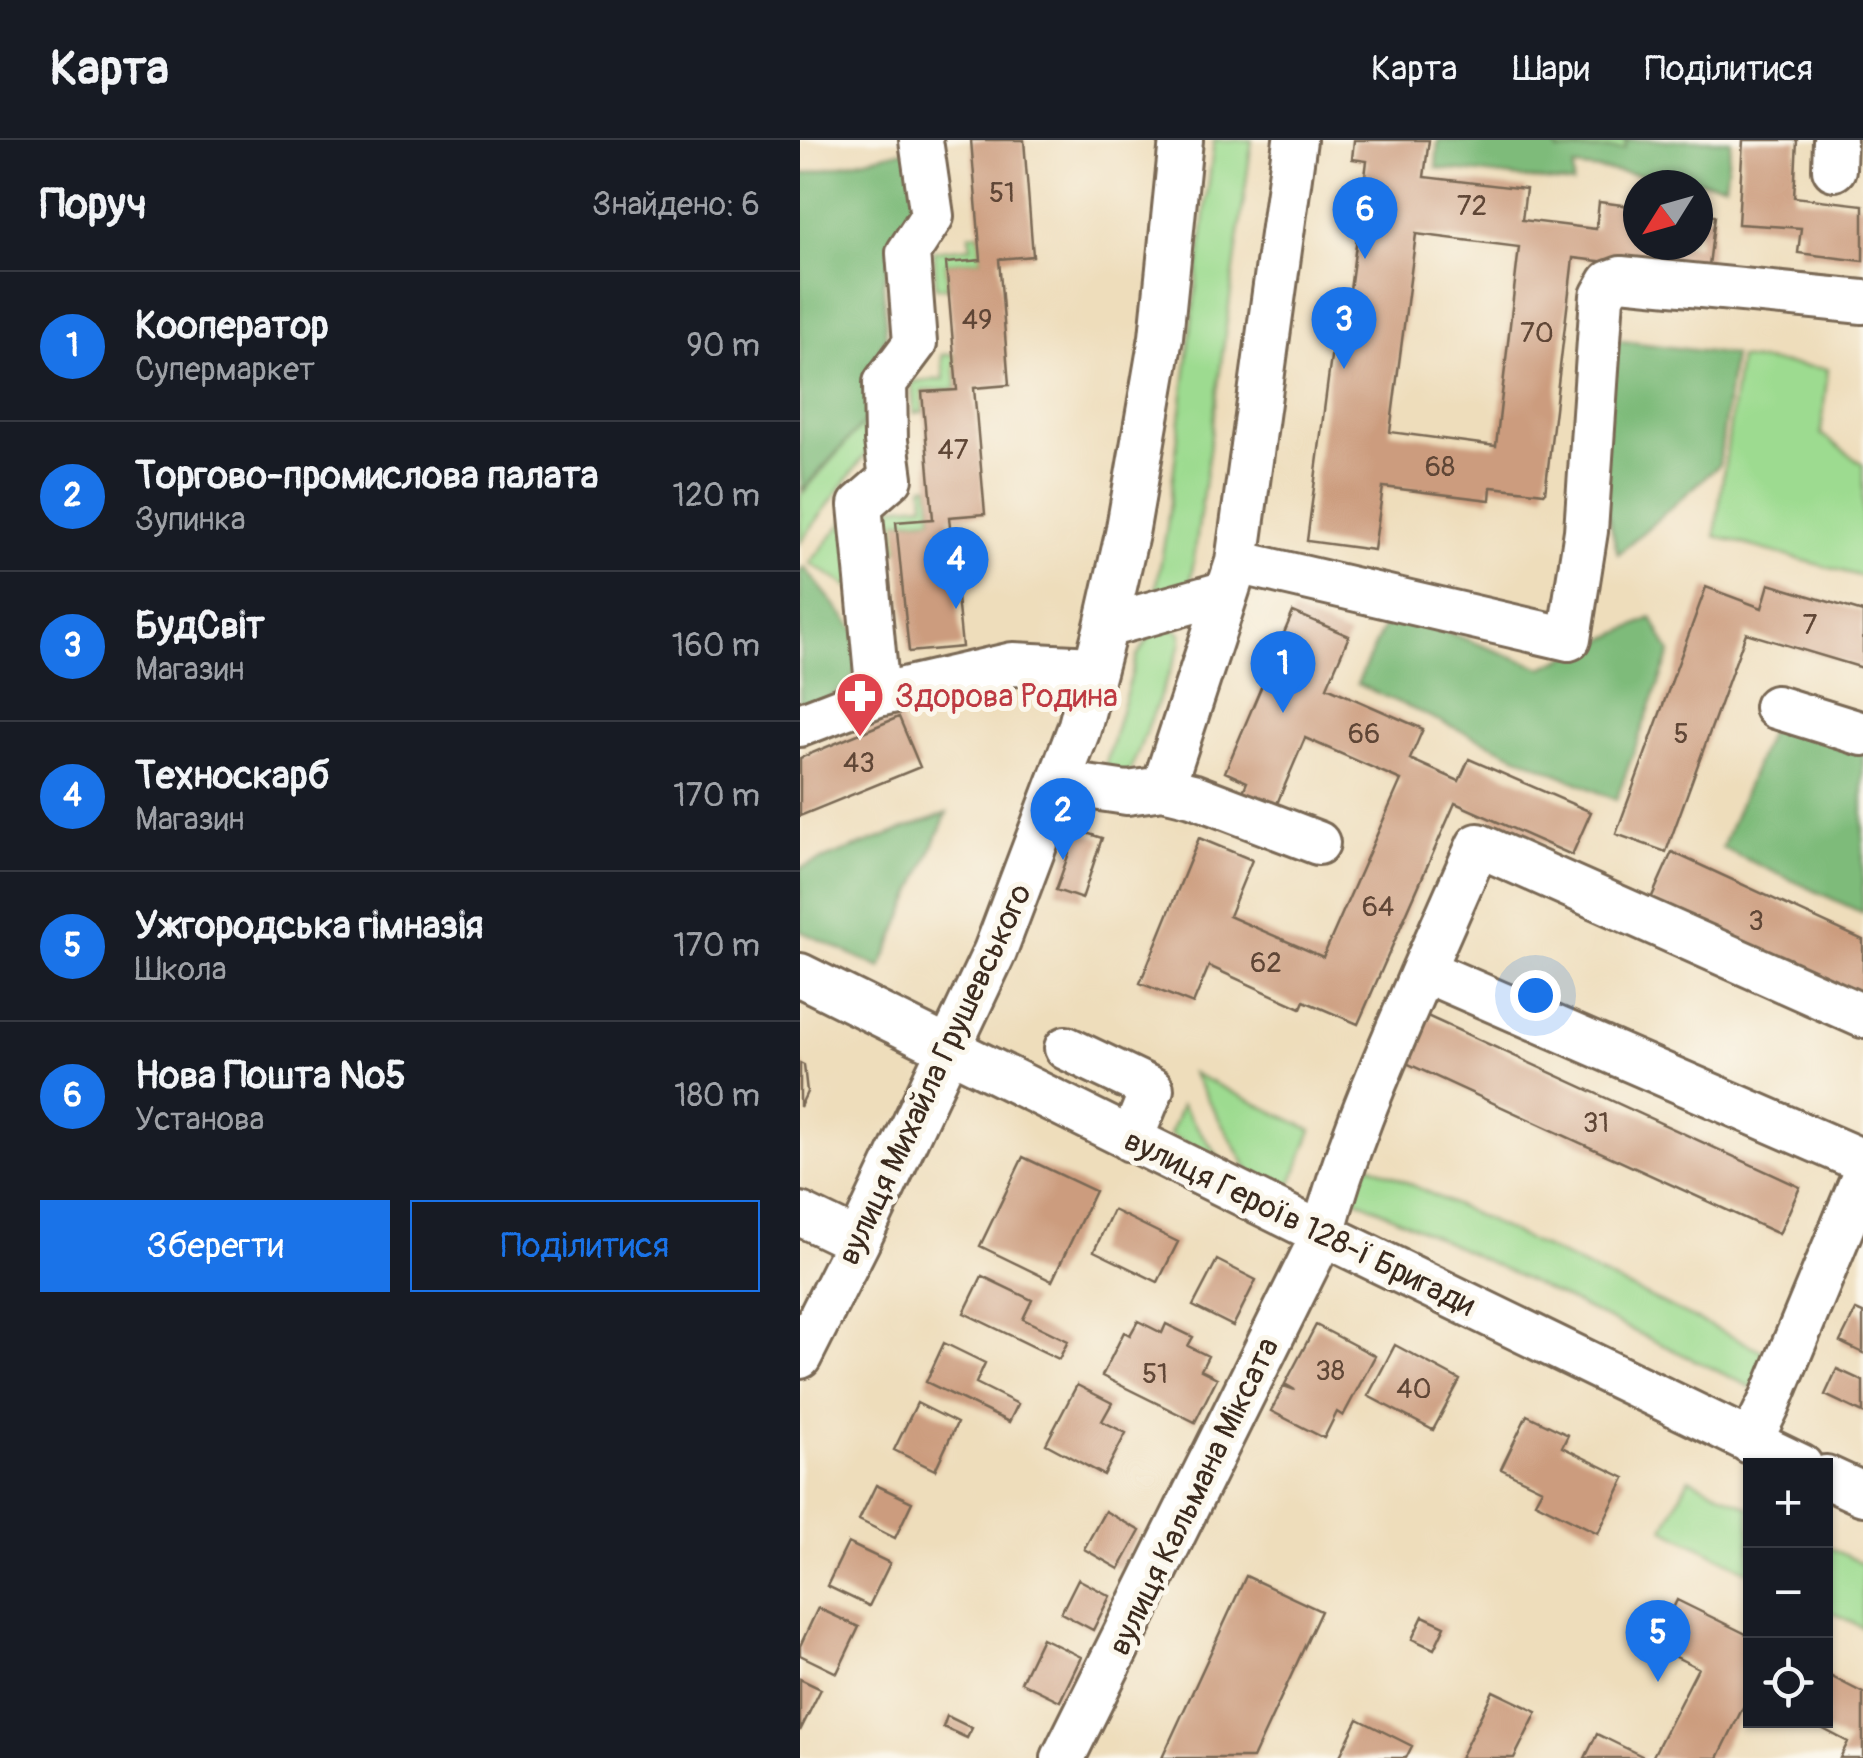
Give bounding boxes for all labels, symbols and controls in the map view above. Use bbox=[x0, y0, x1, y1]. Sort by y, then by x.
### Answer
text: Карта bbox=[50, 39, 169, 99]
text: Карта bbox=[1371, 47, 1458, 91]
text: Шари bbox=[1513, 47, 1590, 91]
text: Поділитися bbox=[1645, 47, 1813, 91]
north arrow bbox=[1623, 170, 1713, 260]
house number: 51 bbox=[989, 176, 1015, 211]
pin: 6 bbox=[1332, 176, 1398, 259]
text: Поруч bbox=[40, 179, 147, 231]
text: Знайдено: 6 bbox=[592, 185, 760, 225]
house number: 72 bbox=[1457, 189, 1487, 224]
pin: 3 bbox=[1312, 286, 1376, 369]
text: Кооператор bbox=[135, 302, 329, 350]
house number: 49 bbox=[962, 303, 992, 338]
house number: 70 bbox=[1520, 316, 1554, 351]
text: 1 bbox=[66, 326, 79, 366]
text: 90 m bbox=[686, 326, 760, 366]
text: Супермаркет bbox=[135, 350, 315, 390]
house number: 47 bbox=[937, 433, 969, 468]
house number: 68 bbox=[1425, 450, 1455, 485]
text: Торгово-промислова палата bbox=[135, 452, 598, 500]
text: 2 bbox=[64, 476, 81, 516]
text: 120 m bbox=[672, 476, 760, 516]
text: Зупинка bbox=[135, 500, 246, 540]
pin: 4 bbox=[924, 526, 988, 609]
text: БудСвiт bbox=[135, 602, 265, 650]
house number: 7 bbox=[1803, 608, 1818, 643]
text: 3 bbox=[64, 626, 81, 666]
text: 160 m bbox=[672, 626, 760, 666]
pin: 1 bbox=[1250, 630, 1316, 713]
text: Магазин bbox=[135, 650, 244, 690]
pharmacy icon: Здорова Родина bbox=[834, 670, 886, 738]
place label: Здорова Родина bbox=[895, 677, 1118, 717]
house number: 66 bbox=[1348, 717, 1380, 752]
house number: 5 bbox=[1673, 717, 1689, 752]
house number: 43 bbox=[843, 746, 875, 781]
text: Техноскарб bbox=[135, 752, 330, 800]
text: 4 bbox=[63, 776, 82, 816]
text: 170 m bbox=[673, 776, 760, 816]
pin: 2 bbox=[1030, 778, 1096, 860]
text: Магазин bbox=[135, 800, 244, 840]
street label: вулиця Михайла Грушевського bbox=[829, 878, 1041, 1271]
house number: 64 bbox=[1362, 890, 1394, 925]
text: Ужгородська гімназія bbox=[135, 902, 483, 950]
house number: 3 bbox=[1748, 904, 1764, 939]
text: 5 bbox=[64, 926, 81, 966]
text: 170 m bbox=[673, 926, 760, 966]
house number: 62 bbox=[1250, 946, 1282, 981]
text: Школа bbox=[135, 950, 227, 990]
your location bbox=[1510, 970, 1561, 1021]
text: Нова Пошта №5 bbox=[135, 1052, 406, 1100]
text: 6 bbox=[63, 1076, 82, 1116]
text: 180 m bbox=[674, 1076, 760, 1116]
text: Установа bbox=[135, 1100, 265, 1140]
house number: 31 bbox=[1583, 1106, 1609, 1141]
street label: вулиця Героїв 128-ї Бригади bbox=[1118, 1120, 1481, 1325]
button: Зберегти bbox=[40, 1200, 390, 1292]
button: Поділитися bbox=[410, 1200, 760, 1292]
street label: вулиця Кальмана Міксата bbox=[1100, 1331, 1288, 1662]
house number: 38 bbox=[1315, 1354, 1345, 1389]
house number: 51 bbox=[1142, 1357, 1168, 1392]
house number: 40 bbox=[1396, 1372, 1432, 1407]
map controls bbox=[1743, 1458, 1833, 1728]
button: + bbox=[1743, 1458, 1833, 1548]
button: − bbox=[1743, 1548, 1833, 1638]
pin: 5 bbox=[1626, 1600, 1690, 1682]
button: locate bbox=[1743, 1638, 1833, 1728]

